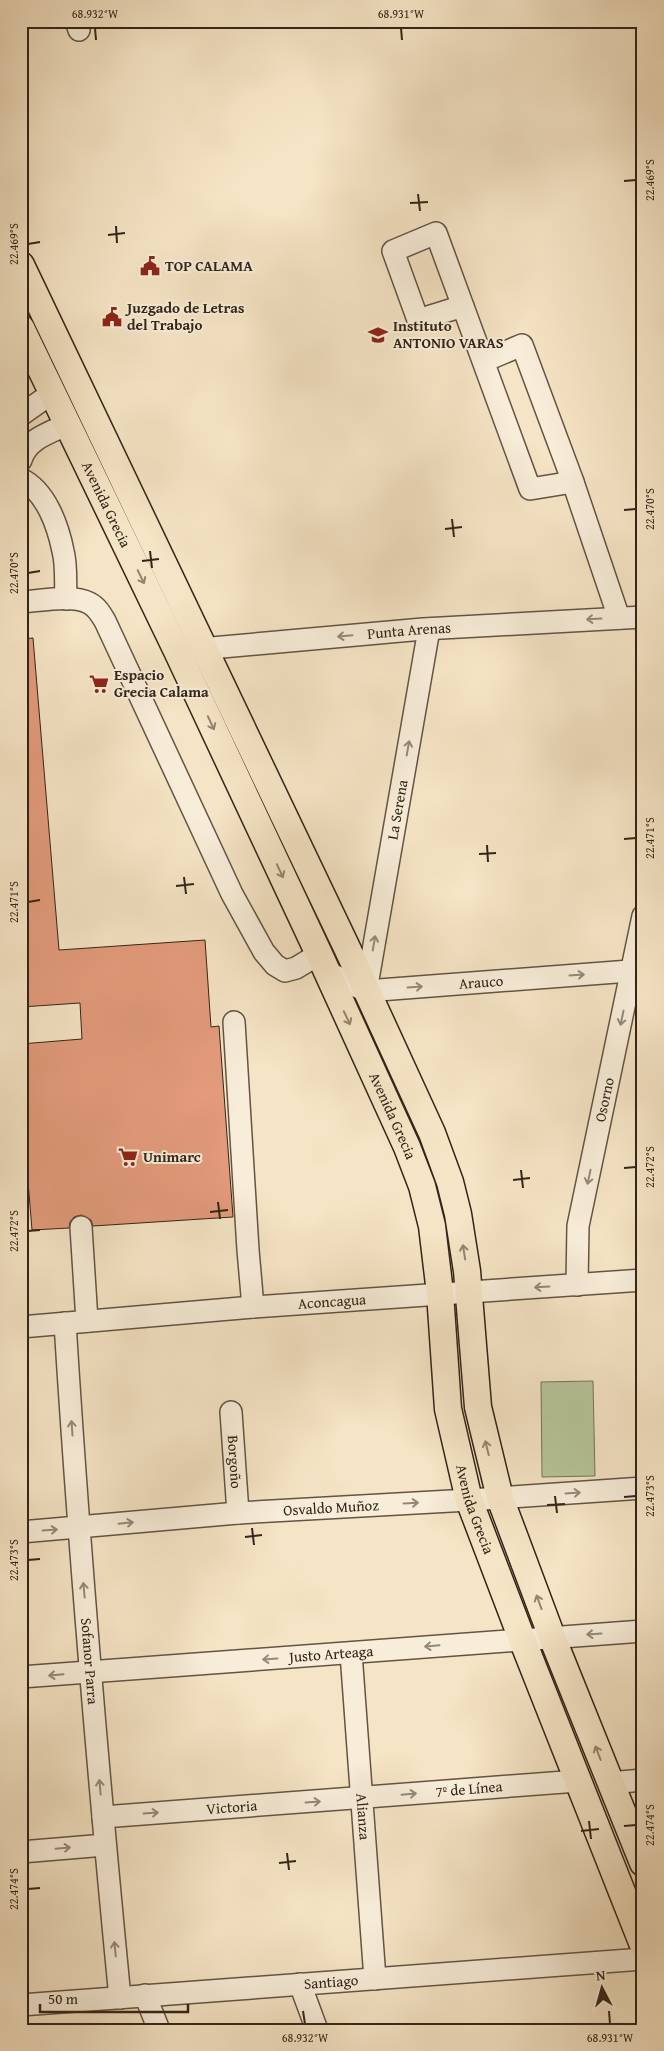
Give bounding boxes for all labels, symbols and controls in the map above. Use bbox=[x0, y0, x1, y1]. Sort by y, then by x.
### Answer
text: 68.932°W bbox=[72, 5, 119, 22]
text: 68.931°W bbox=[378, 5, 425, 22]
text: 22.469°S bbox=[641, 159, 658, 201]
text: 22.469°S bbox=[5, 223, 22, 265]
public building icon: TOP CALAMA bbox=[139, 255, 161, 277]
place label: TOP CALAMA bbox=[165, 255, 253, 276]
place label: Juzgado de Letras del Trabajo bbox=[124, 297, 244, 335]
public building icon: Juzgado de Letras del Trabajo bbox=[101, 306, 123, 328]
place label: Instituto ANTONIO VARAS bbox=[393, 315, 504, 353]
school or university icon: Instituto ANTONIO VARAS bbox=[367, 324, 389, 346]
street label: Avenida Grecia bbox=[77, 458, 136, 551]
text: 22.470°S bbox=[641, 488, 658, 530]
text: 22.470°S bbox=[5, 552, 22, 594]
one-way arrow bbox=[136, 569, 146, 584]
one-way arrow bbox=[586, 615, 602, 624]
street label: Punta Arenas bbox=[366, 616, 452, 644]
one-way arrow bbox=[337, 631, 353, 641]
place label: Espacio Grecia Calama bbox=[114, 664, 209, 702]
supermarket icon: Espacio Grecia Calama bbox=[88, 673, 110, 695]
one-way arrow bbox=[206, 715, 216, 730]
one-way arrow bbox=[404, 740, 414, 756]
street label: La Serena bbox=[382, 778, 413, 841]
text: 22.471°S bbox=[641, 817, 658, 859]
one-way arrow bbox=[275, 863, 285, 878]
text: 22.471°S bbox=[5, 881, 22, 923]
one-way arrow bbox=[370, 935, 380, 951]
street label: Arauco bbox=[458, 970, 504, 994]
one-way arrow bbox=[568, 970, 584, 979]
one-way arrow bbox=[406, 982, 422, 992]
one-way arrow bbox=[343, 1010, 352, 1025]
one-way arrow bbox=[617, 1010, 626, 1026]
street label: Avenida Grecia bbox=[364, 1069, 422, 1162]
street label: Osorno bbox=[589, 1075, 619, 1124]
supermarket icon: Unimarc bbox=[117, 1146, 139, 1168]
place label: Unimarc bbox=[143, 1146, 201, 1167]
text: 22.472°S bbox=[641, 1146, 658, 1188]
one-way arrow bbox=[584, 1169, 593, 1185]
text: 22.472°S bbox=[5, 1210, 22, 1252]
one-way arrow bbox=[459, 1244, 469, 1260]
one-way arrow bbox=[534, 1282, 550, 1291]
street label: Aconcagua bbox=[297, 1288, 367, 1314]
one-way arrow bbox=[67, 1421, 76, 1437]
street label: Borgoño bbox=[223, 1434, 247, 1490]
one-way arrow bbox=[482, 1440, 491, 1456]
street label: Avenida Grecia bbox=[451, 1462, 500, 1557]
text: 22.473°S bbox=[641, 1475, 658, 1517]
one-way arrow bbox=[565, 1488, 581, 1498]
street label: Osvaldo Muñoz bbox=[283, 1494, 380, 1520]
one-way arrow bbox=[402, 1499, 418, 1508]
one-way arrow bbox=[118, 1518, 134, 1528]
one-way arrow bbox=[41, 1525, 57, 1535]
text: 22.473°S bbox=[5, 1539, 22, 1581]
one-way arrow bbox=[79, 1583, 88, 1599]
one-way arrow bbox=[534, 1594, 543, 1610]
street label: Sofanor Parra bbox=[76, 1617, 104, 1705]
one-way arrow bbox=[586, 1630, 602, 1639]
street label: Justo Arteaga bbox=[286, 1640, 374, 1667]
one-way arrow bbox=[424, 1642, 440, 1651]
one-way arrow bbox=[262, 1654, 278, 1663]
one-way arrow bbox=[48, 1670, 64, 1679]
one-way arrow bbox=[592, 1746, 602, 1761]
street label: 7º de Línea bbox=[435, 1775, 503, 1802]
one-way arrow bbox=[96, 1779, 105, 1795]
one-way arrow bbox=[401, 1790, 417, 1799]
street label: Alianza bbox=[351, 1792, 376, 1841]
street label: Victoria bbox=[205, 1794, 258, 1819]
one-way arrow bbox=[305, 1797, 321, 1806]
text: 22.474°S bbox=[641, 1804, 658, 1846]
one-way arrow bbox=[143, 1809, 159, 1818]
one-way arrow bbox=[55, 1844, 71, 1853]
text: 22.474°S bbox=[5, 1868, 22, 1910]
one-way arrow bbox=[110, 1941, 120, 1957]
north arrow bbox=[576, 1964, 626, 2014]
text: N bbox=[595, 1965, 607, 1986]
street label: Santiago bbox=[303, 1969, 359, 1994]
scale bar bbox=[40, 1981, 188, 2013]
text: 50 m bbox=[48, 1988, 79, 2009]
text: 68.932°W bbox=[282, 2029, 329, 2046]
text: 68.931°W bbox=[587, 2029, 634, 2046]

